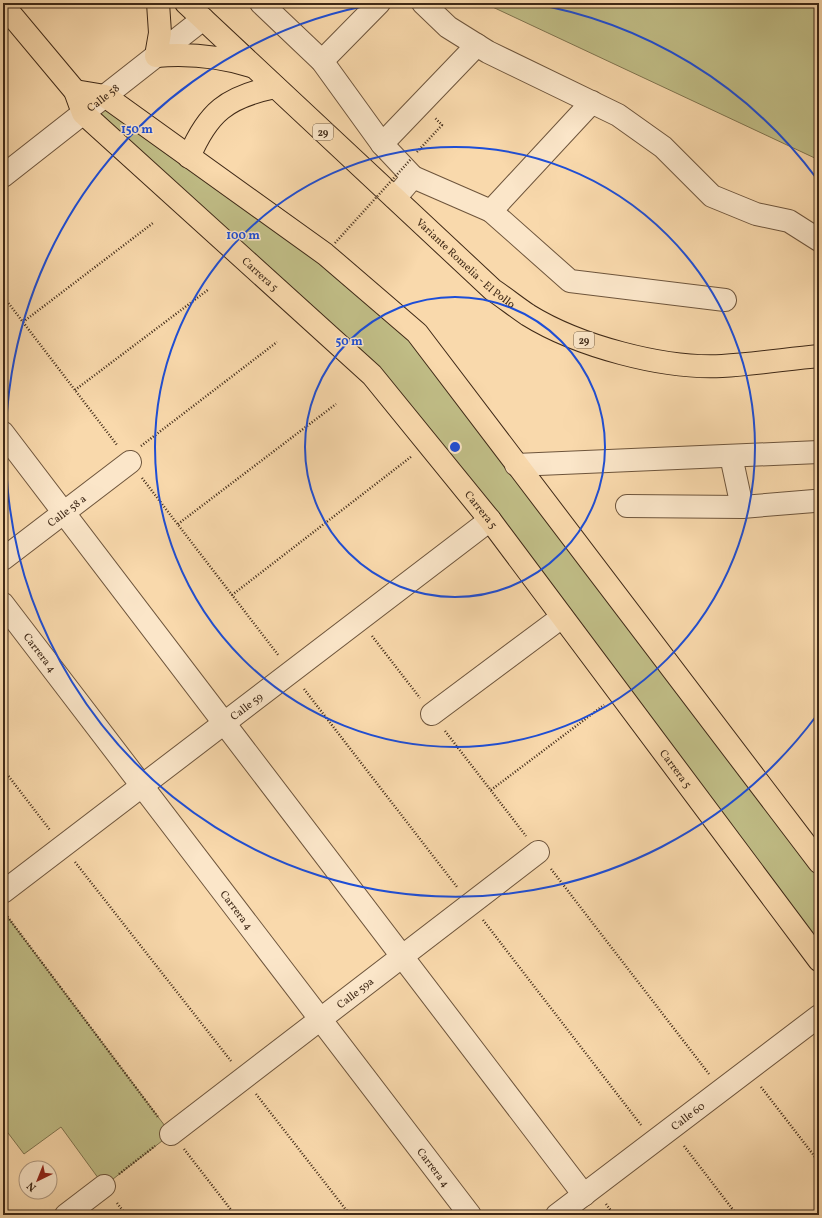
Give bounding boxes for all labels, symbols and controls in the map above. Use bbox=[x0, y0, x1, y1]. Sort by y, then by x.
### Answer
street label: Calle 58 bbox=[84, 81, 124, 116]
text: 150 m bbox=[121, 122, 153, 138]
road number: 29 bbox=[313, 124, 333, 140]
street label: Variante Romelia - El Pollo bbox=[412, 216, 518, 312]
text: 100 m bbox=[226, 228, 260, 244]
street label: Carrera 5 bbox=[238, 254, 281, 295]
road number: 29 bbox=[574, 332, 594, 348]
text: 50 m bbox=[335, 334, 363, 350]
centre of rings bbox=[448, 440, 462, 454]
street label: Carrera 5 bbox=[460, 488, 500, 532]
street label: Calle 58 a bbox=[45, 492, 90, 531]
street label: Carrera 4 bbox=[19, 631, 59, 677]
street label: Calle 59 bbox=[228, 690, 267, 725]
street label: Carrera 5 bbox=[655, 747, 694, 792]
street label: Carrera 4 bbox=[216, 888, 256, 934]
street label: Calle 59a bbox=[334, 974, 378, 1013]
street label: Calle 60 bbox=[668, 1099, 709, 1135]
street label: Carrera 4 bbox=[412, 1145, 453, 1191]
north arrow bbox=[18, 1160, 58, 1200]
text: N bbox=[24, 1178, 40, 1194]

